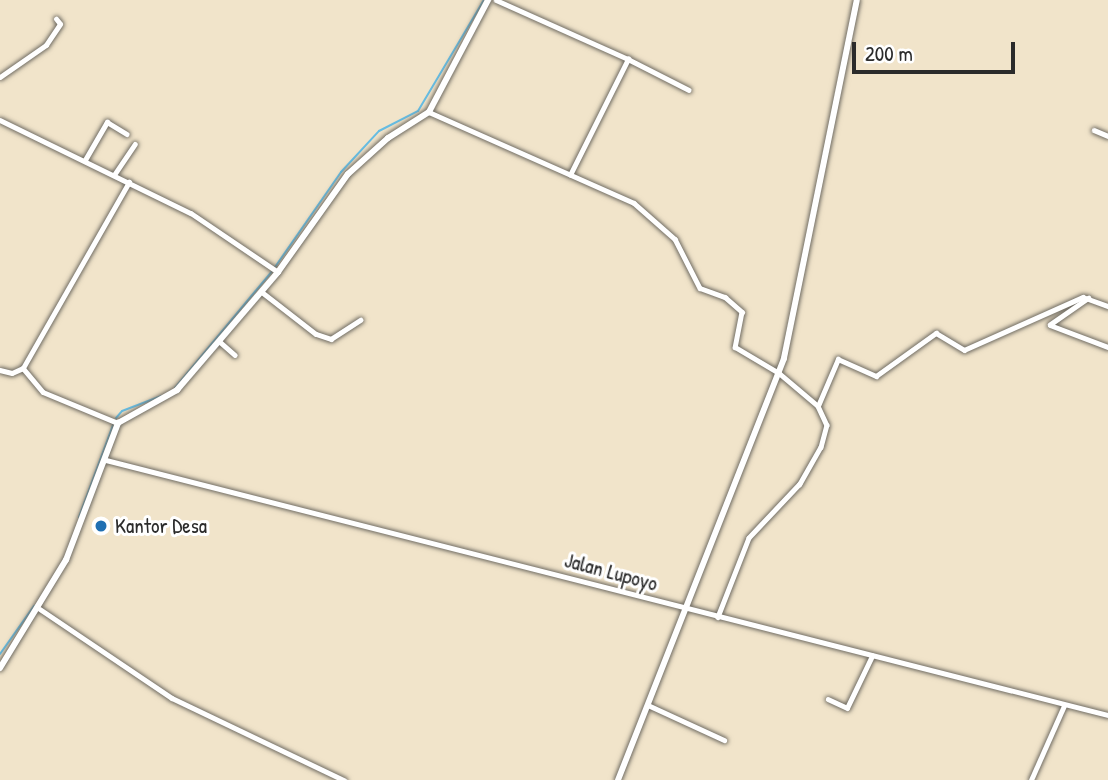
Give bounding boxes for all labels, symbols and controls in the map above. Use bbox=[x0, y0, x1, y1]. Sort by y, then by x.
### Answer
scale bar bbox=[856, 28, 1019, 72]
text: 200 m bbox=[865, 39, 913, 68]
place label: Kantor Desa bbox=[115, 513, 207, 539]
marker: Kantor Desa bbox=[93, 518, 109, 534]
street label: Jalan Lupoyo bbox=[562, 548, 660, 596]

